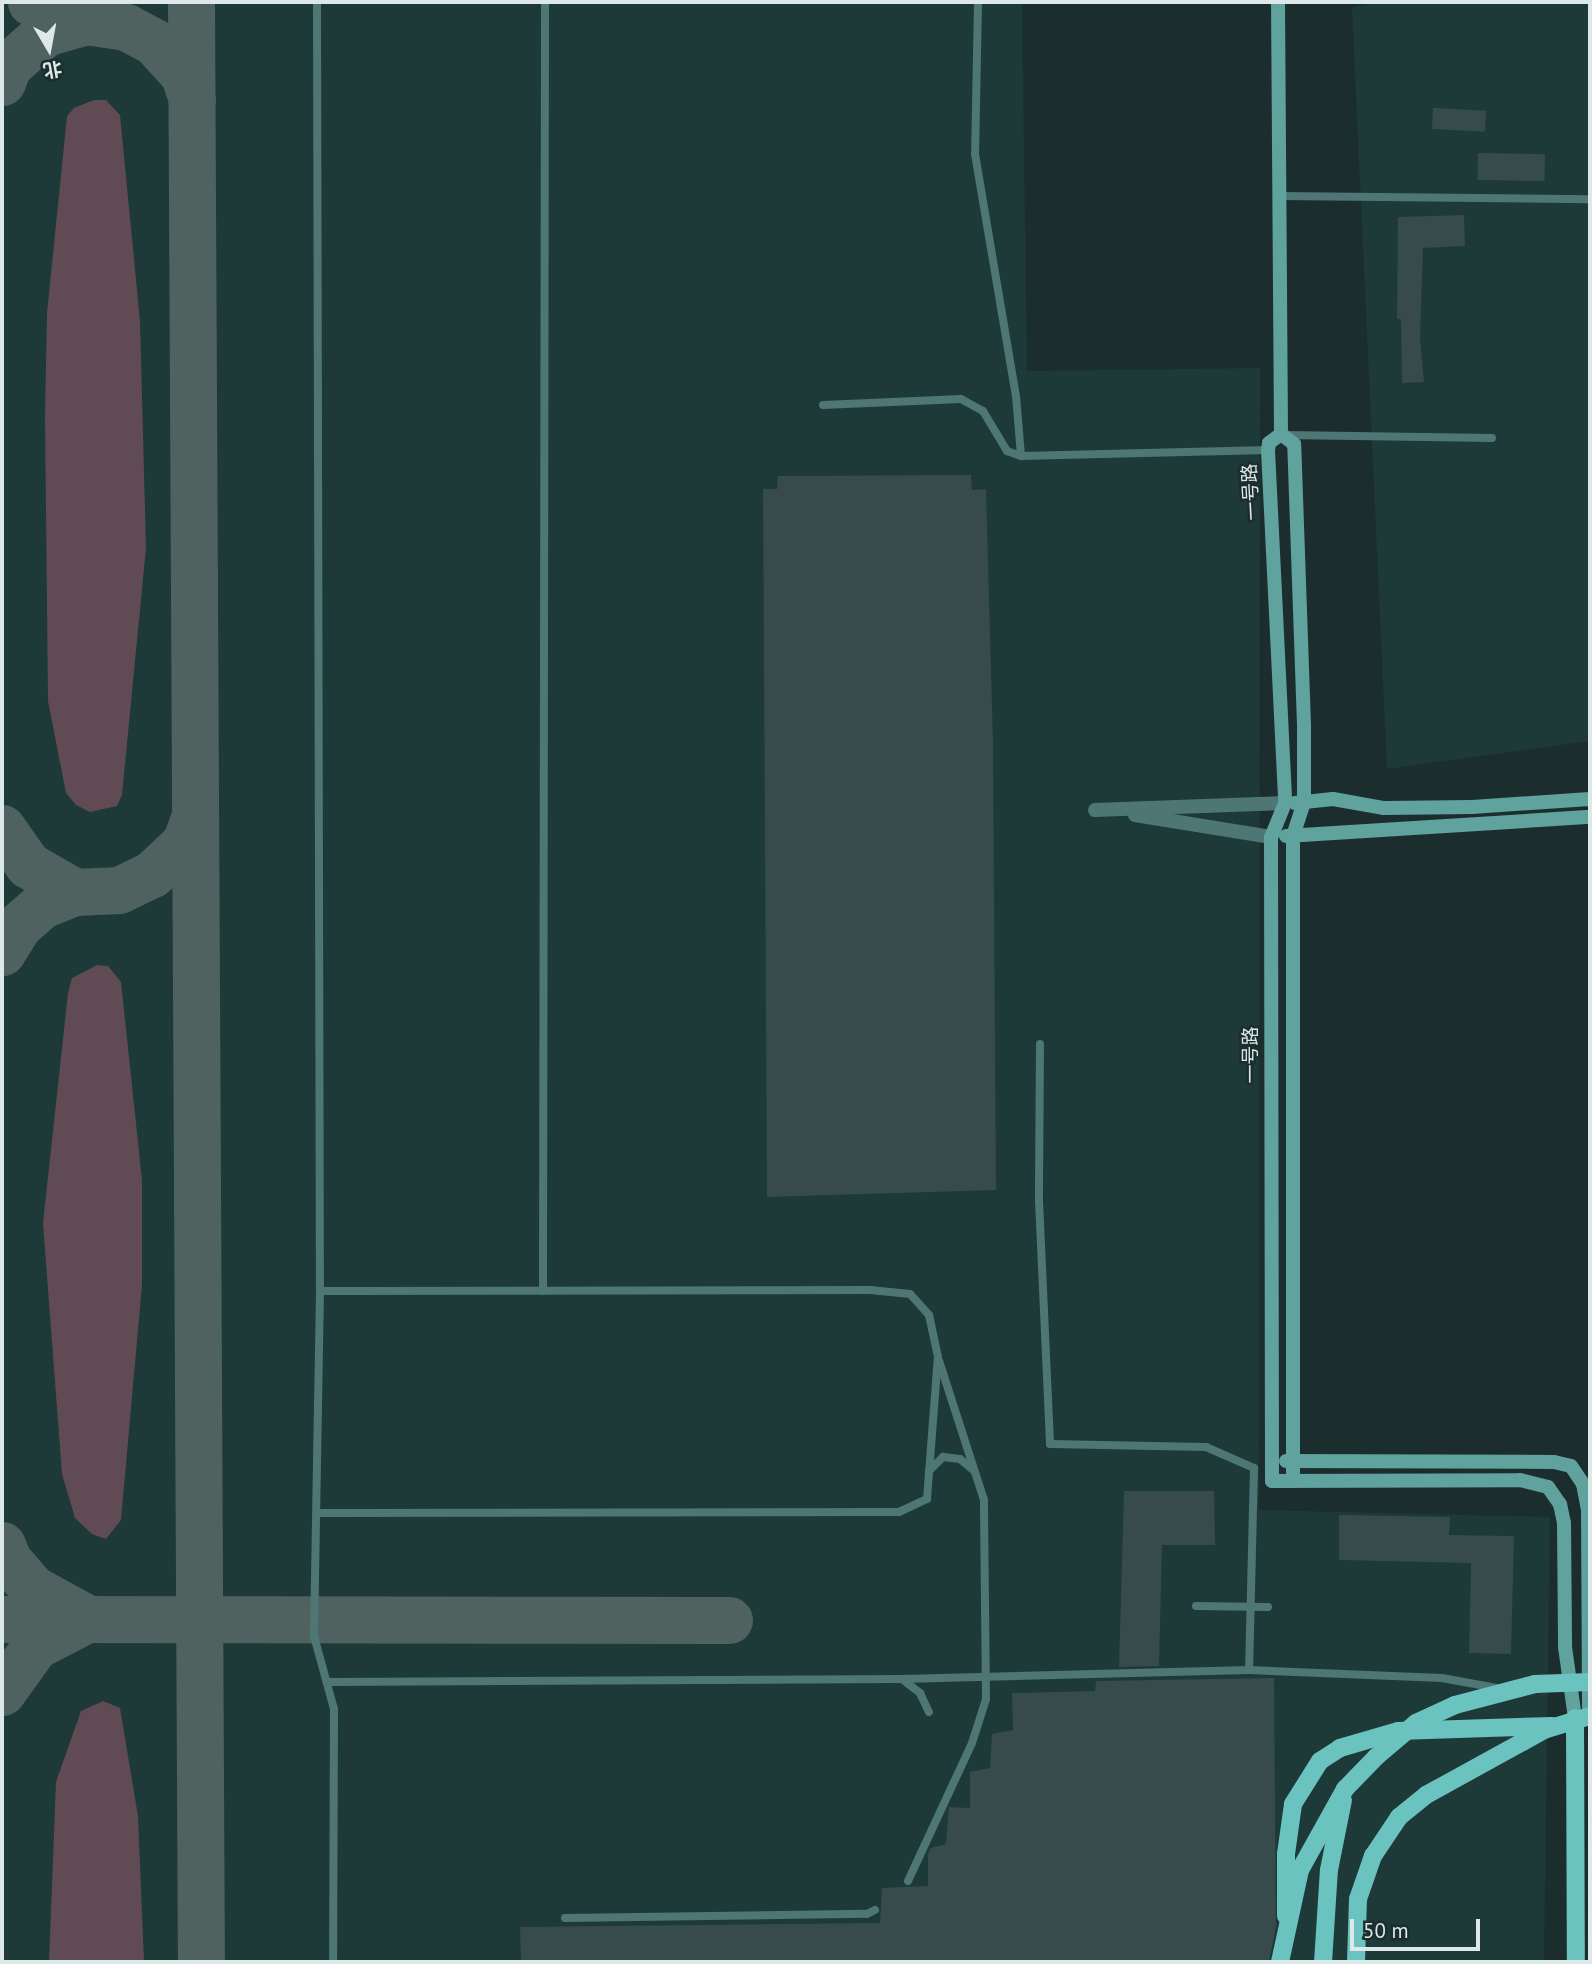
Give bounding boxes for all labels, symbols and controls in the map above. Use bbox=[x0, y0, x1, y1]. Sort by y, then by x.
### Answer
north arrow bbox=[14, 14, 84, 84]
text: 北 bbox=[41, 56, 64, 83]
street label: 一号路 bbox=[1238, 463, 1264, 521]
street label: 一号路 bbox=[1240, 1027, 1262, 1083]
scale bar bbox=[1354, 1904, 1484, 1948]
text: 50 m bbox=[1363, 1917, 1409, 1944]

